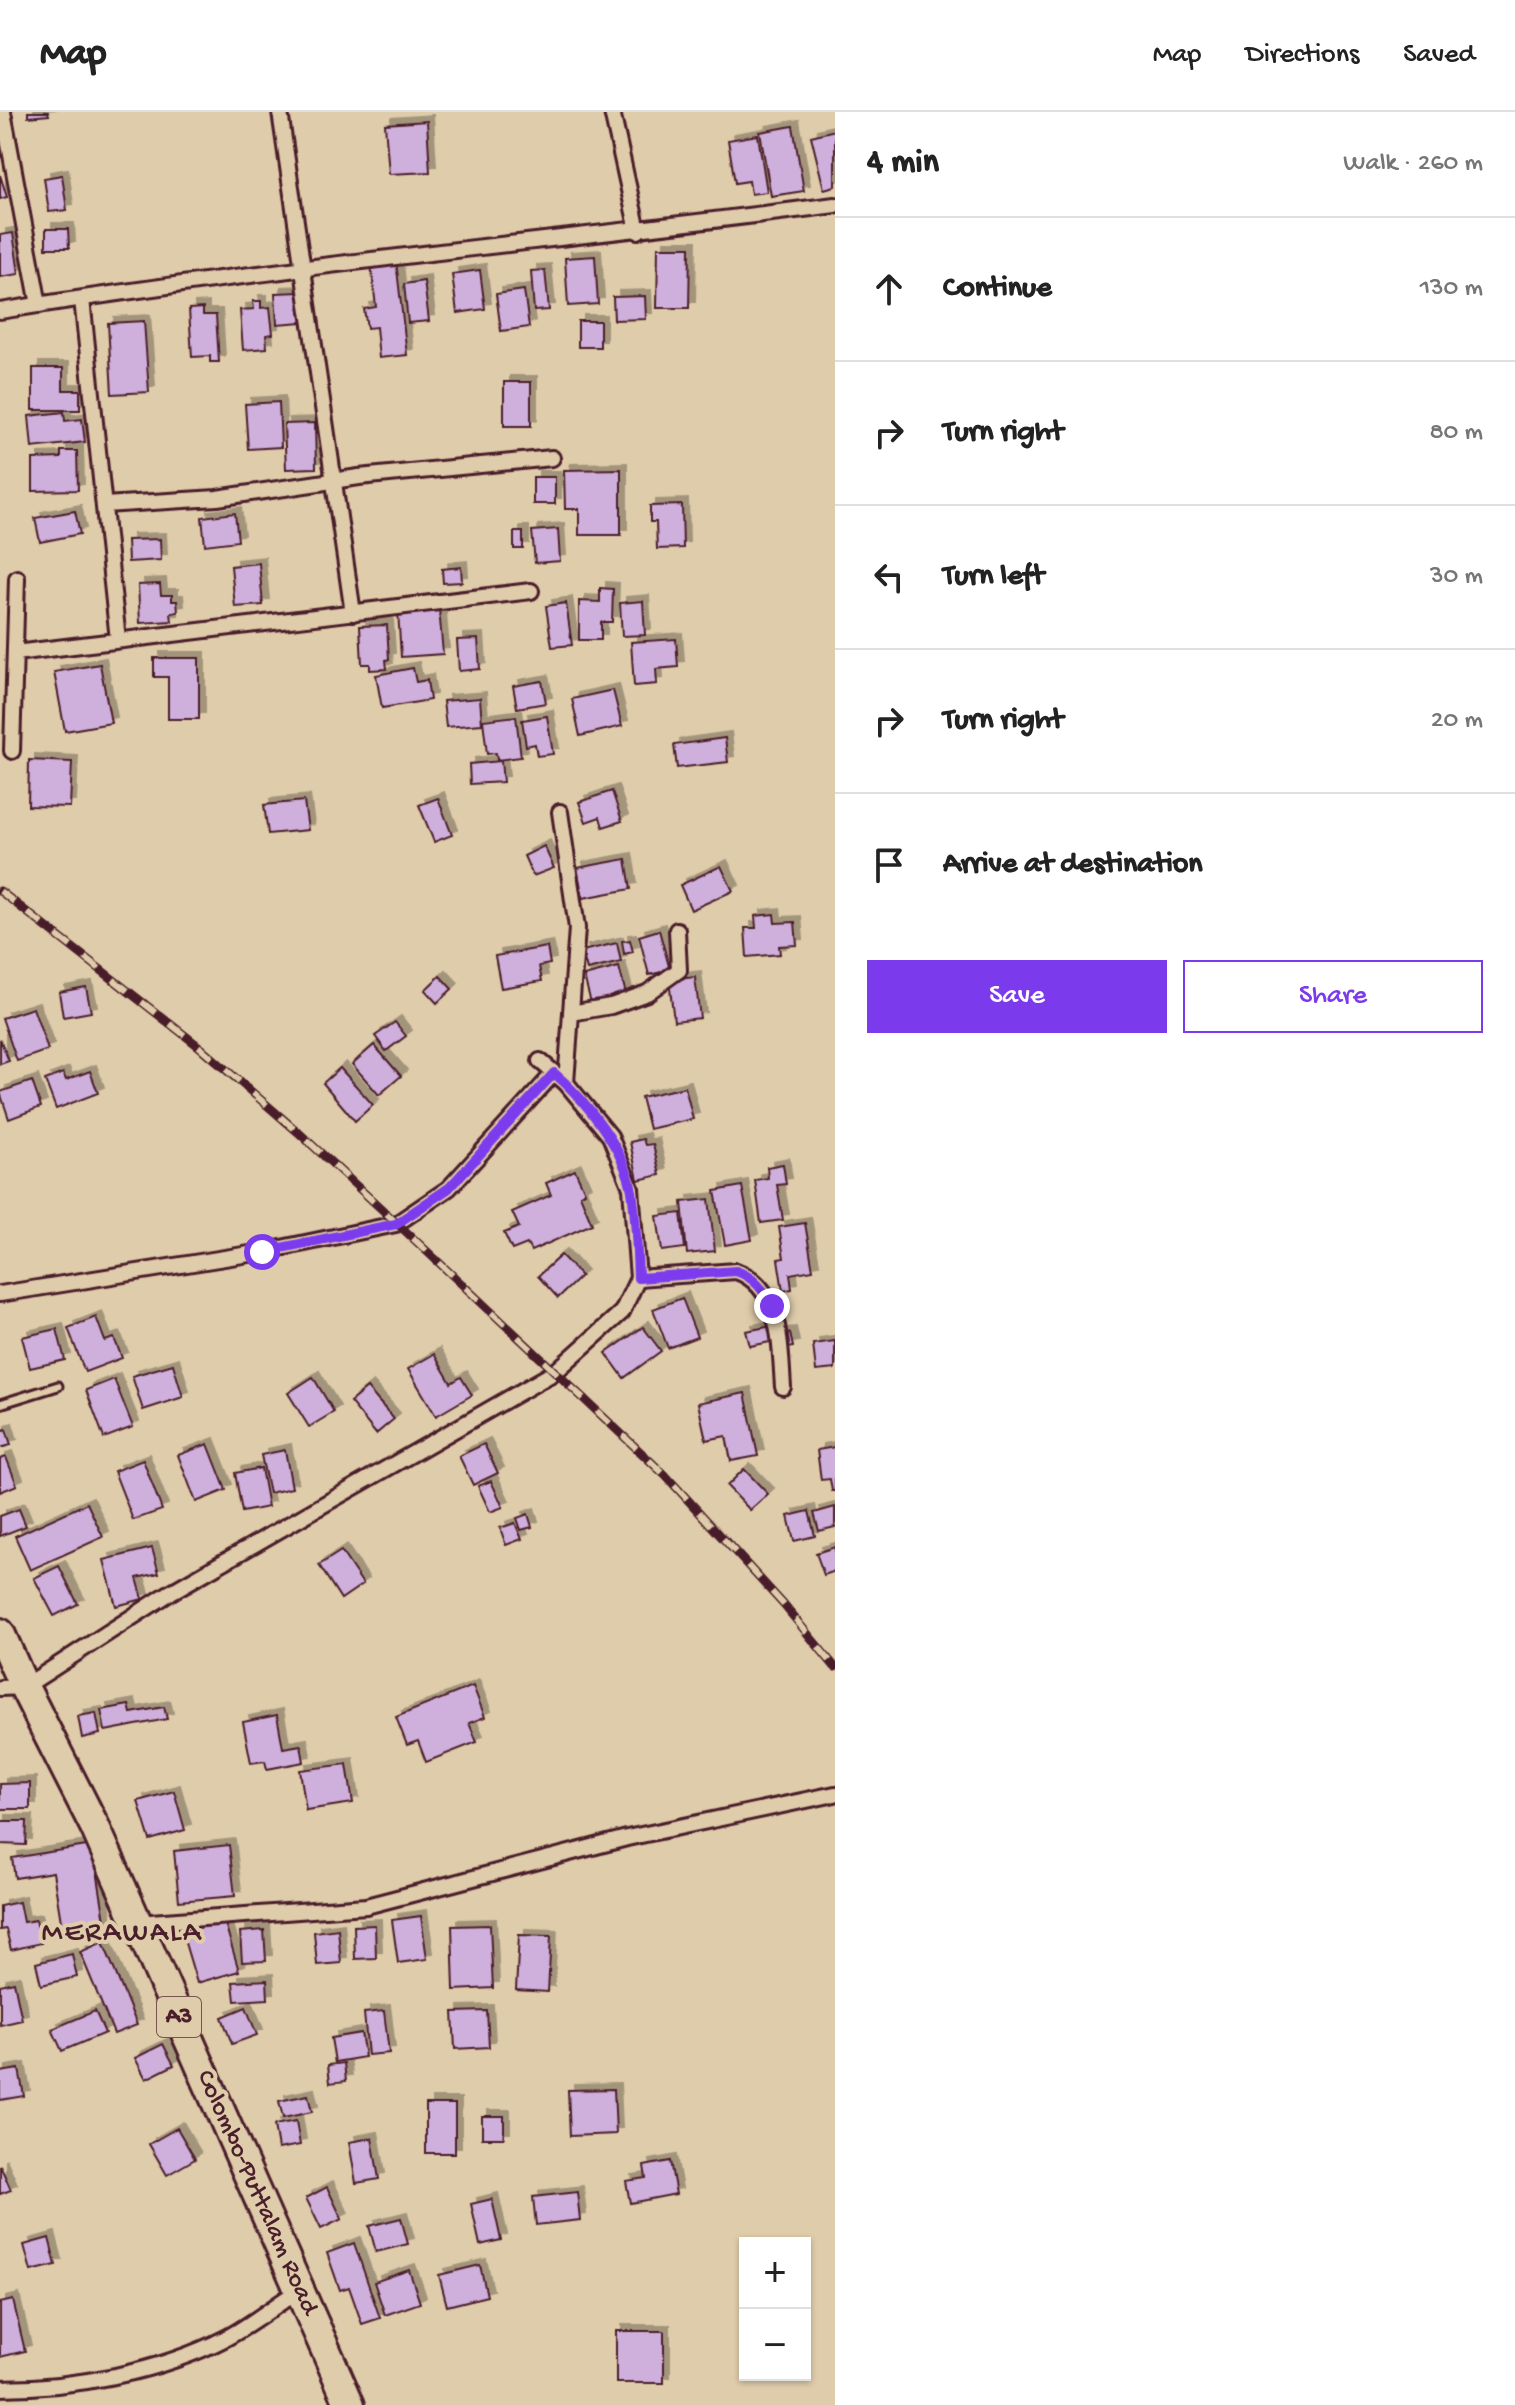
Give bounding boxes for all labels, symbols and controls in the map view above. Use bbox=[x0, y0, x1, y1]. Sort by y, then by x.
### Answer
text: Map bbox=[40, 33, 106, 77]
text: Map bbox=[1153, 39, 1201, 72]
text: Directions bbox=[1245, 39, 1359, 72]
text: Saved bbox=[1403, 39, 1475, 72]
text: 4 min bbox=[867, 144, 939, 184]
text: Walk · 260 m bbox=[1343, 149, 1483, 180]
icon: ahead bbox=[867, 267, 911, 311]
text: Continue bbox=[943, 272, 1052, 307]
text: 130 m bbox=[1420, 274, 1483, 305]
icon: right bbox=[867, 411, 911, 455]
text: Turn right bbox=[943, 416, 1063, 451]
text: 80 m bbox=[1429, 418, 1483, 449]
icon: left bbox=[867, 555, 911, 599]
text: Turn left bbox=[943, 560, 1044, 595]
text: 30 m bbox=[1430, 562, 1483, 593]
icon: right bbox=[867, 699, 911, 743]
text: Turn right bbox=[943, 704, 1063, 739]
text: 20 m bbox=[1431, 706, 1483, 737]
icon: arrive bbox=[867, 843, 911, 887]
text: Arrive at destination bbox=[943, 848, 1203, 883]
button: Save bbox=[867, 960, 1167, 1033]
button: Share bbox=[1183, 960, 1483, 1033]
route start bbox=[244, 1234, 280, 1270]
route end bbox=[754, 1288, 790, 1324]
district label: MERAWALA bbox=[42, 1917, 202, 1952]
road number: A3 bbox=[157, 1997, 201, 2037]
street label: Colombo-Puttalam Road bbox=[188, 2066, 325, 2322]
map controls bbox=[739, 2237, 811, 2381]
button: + bbox=[739, 2237, 811, 2309]
button: − bbox=[739, 2309, 811, 2381]

